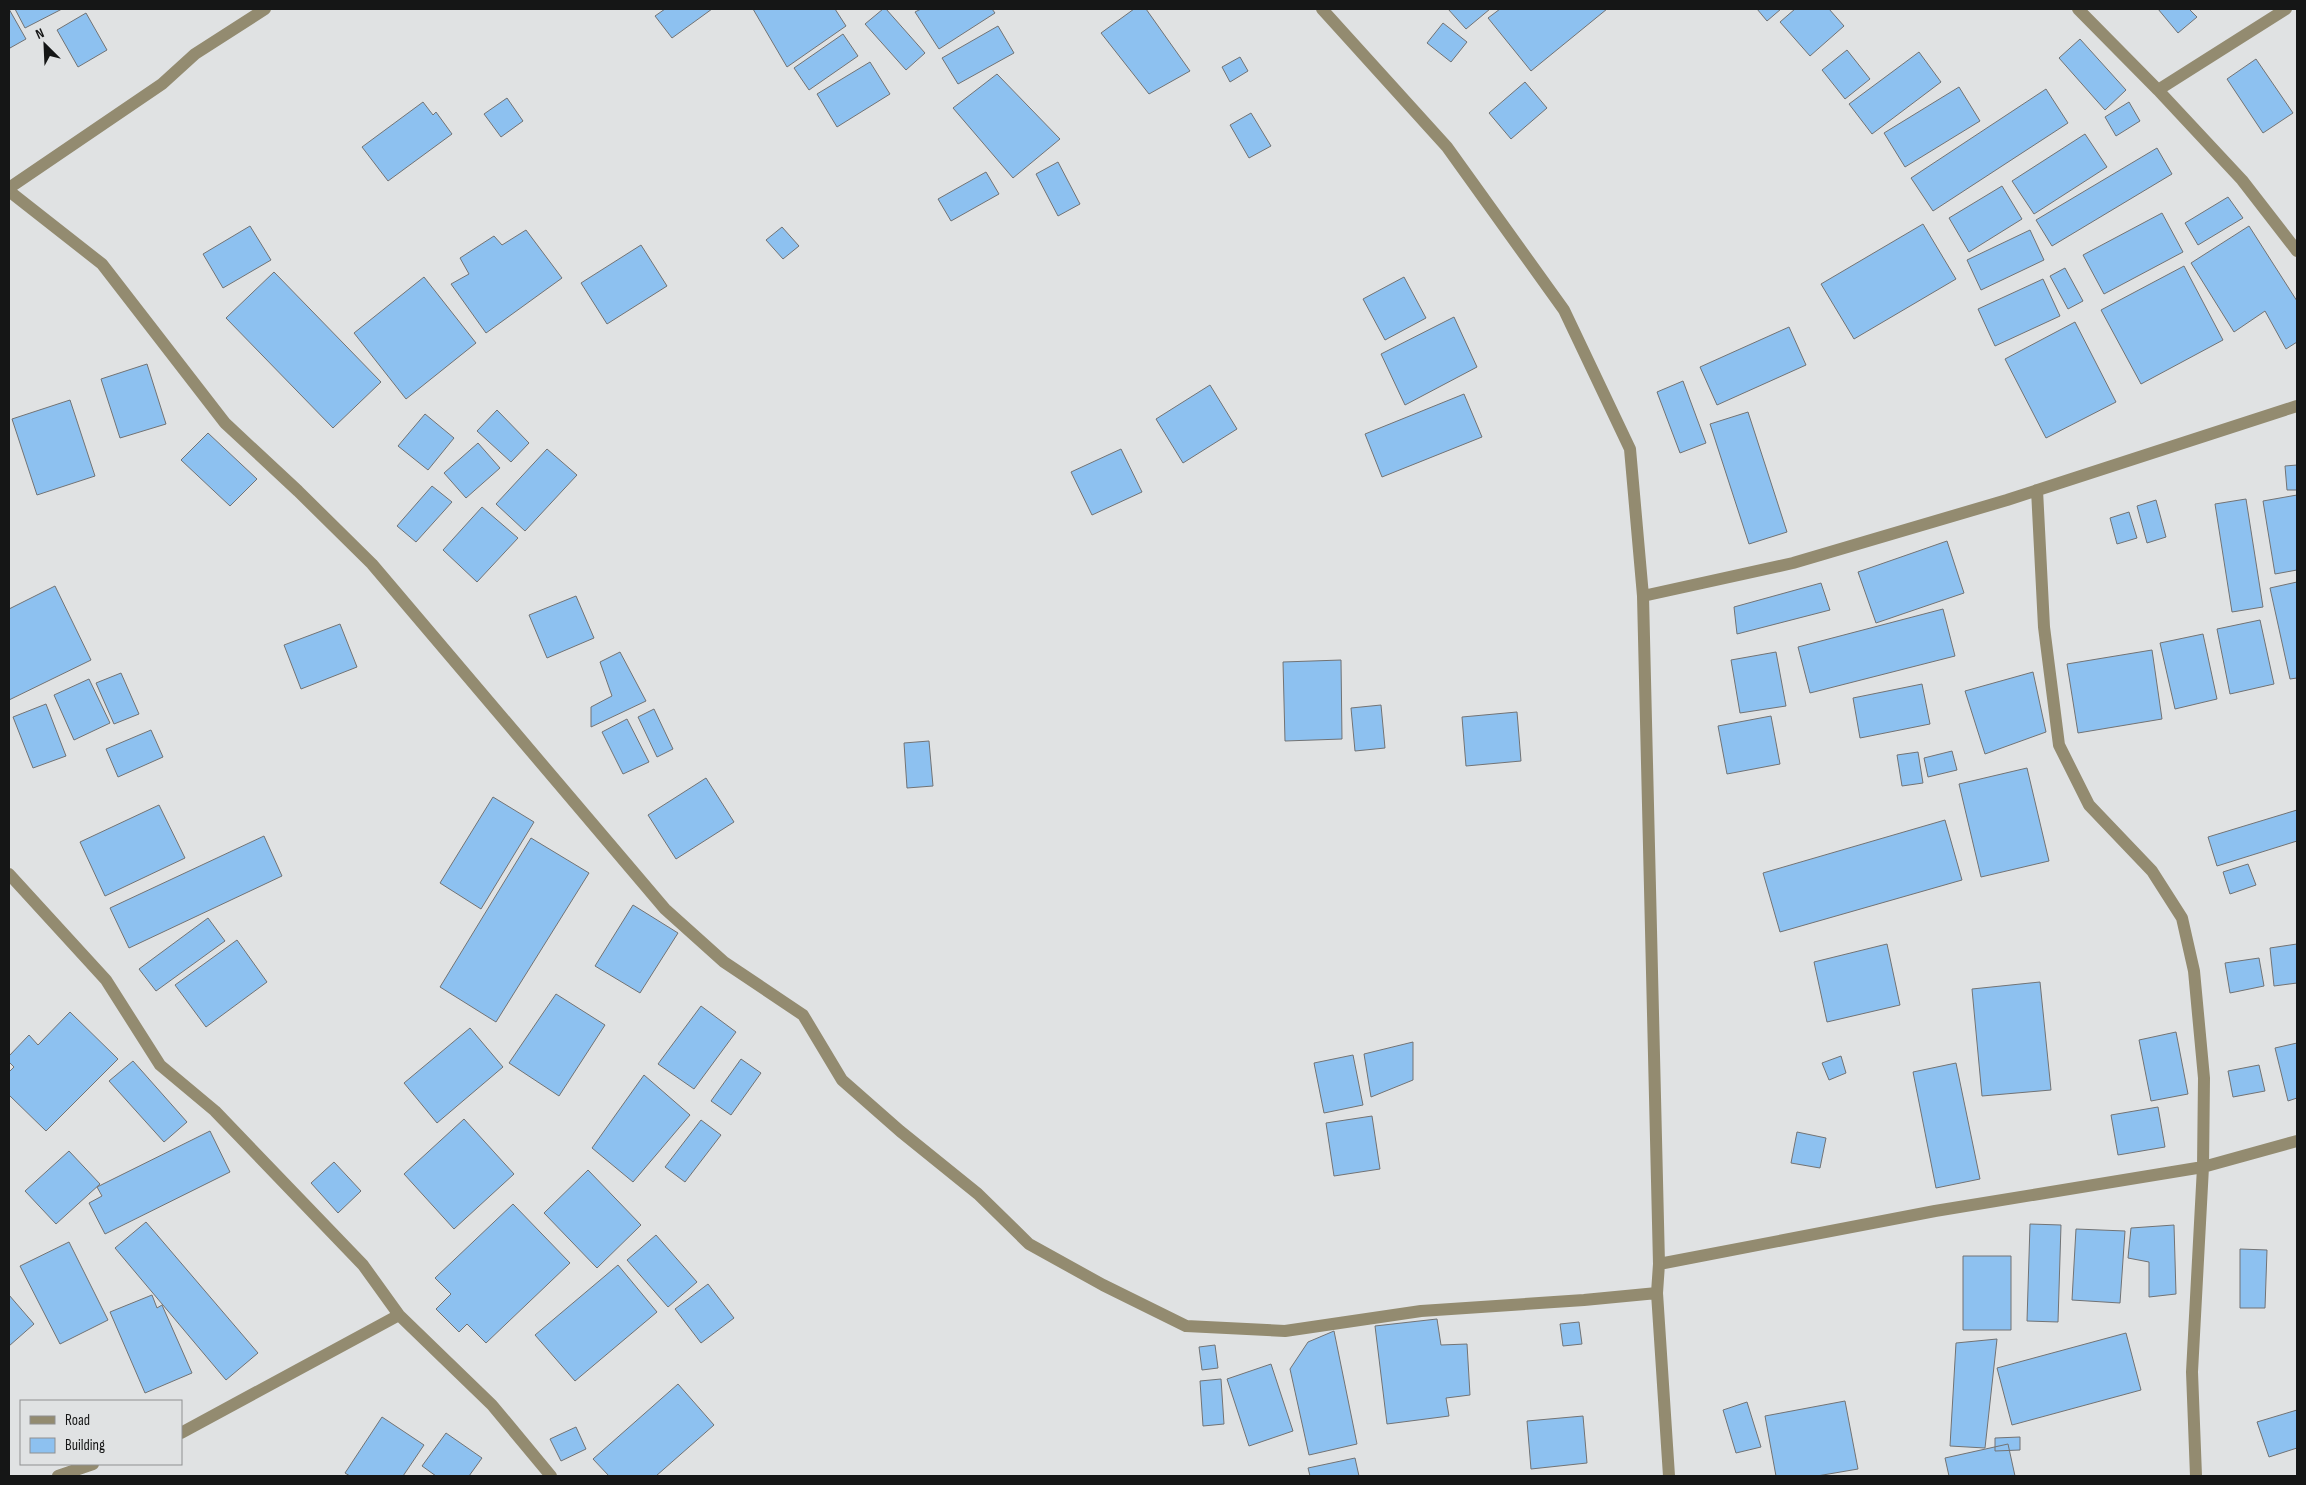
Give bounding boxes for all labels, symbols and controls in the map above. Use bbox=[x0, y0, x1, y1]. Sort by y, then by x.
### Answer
north arrow bbox=[20, 20, 70, 70]
text: N bbox=[33, 24, 47, 43]
legend bbox=[20, 1400, 182, 1465]
text: Road bbox=[65, 1411, 90, 1430]
text: Building bbox=[65, 1436, 105, 1455]

